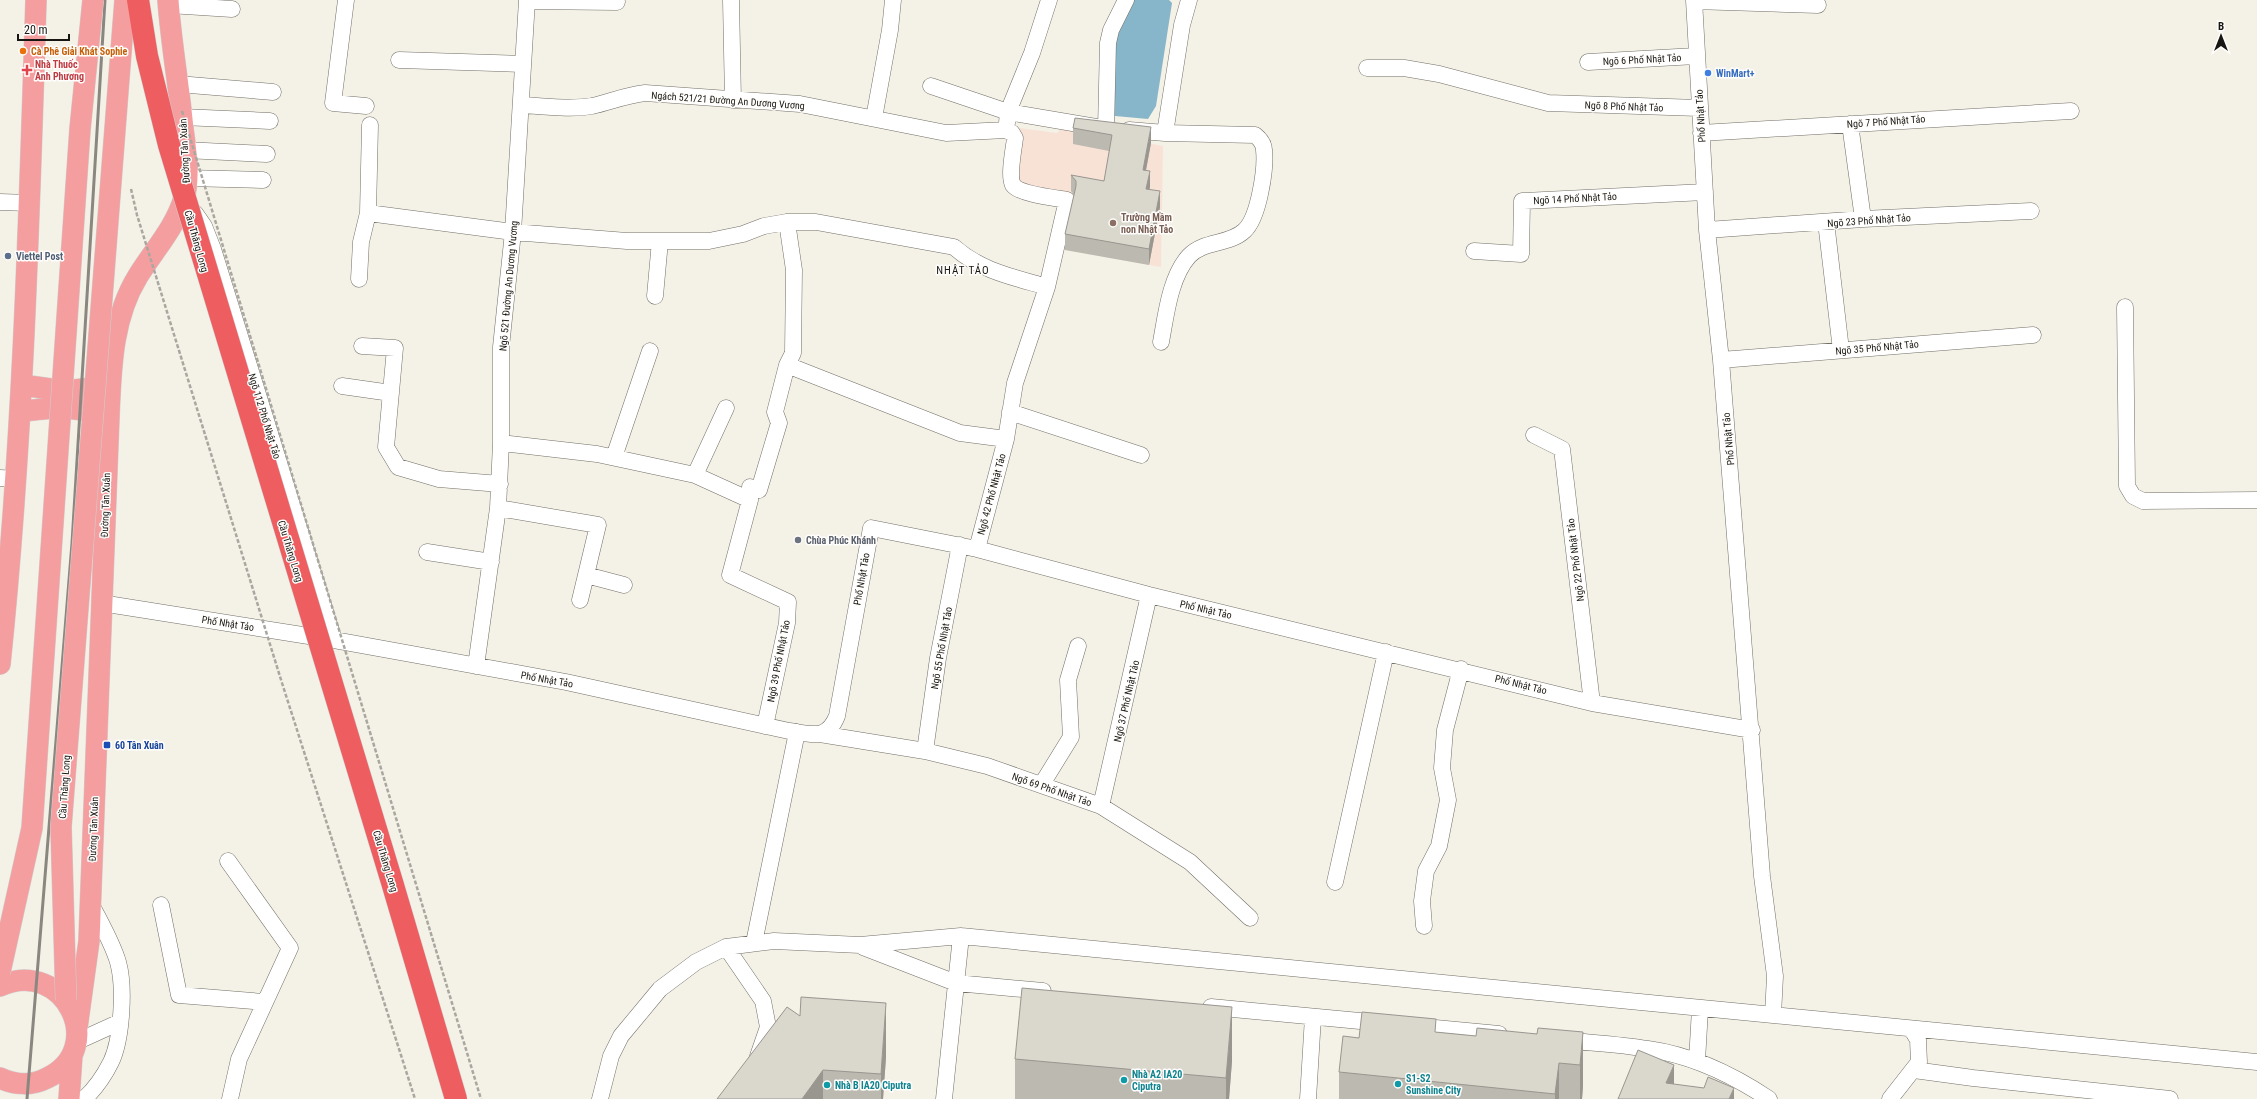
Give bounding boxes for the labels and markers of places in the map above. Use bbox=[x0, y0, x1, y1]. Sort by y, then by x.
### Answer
marker: Cà Phê Giải Khát Sophie bbox=[18, 46, 28, 56]
place label: Cà Phê Giải Khát Sophie bbox=[31, 46, 128, 57]
place label: Nhà Thuốc Anh Phương bbox=[35, 58, 84, 82]
marker: Nhà Thuốc Anh Phương bbox=[22, 65, 32, 75]
marker: WinMart+ bbox=[1703, 68, 1713, 78]
place label: WinMart+ bbox=[1716, 68, 1755, 79]
place label: Trường Mầm non Nhật Tảo bbox=[1121, 211, 1173, 235]
marker: Trường Mầm non Nhật Tảo bbox=[1108, 218, 1118, 228]
marker: Viettel Post bbox=[3, 251, 13, 261]
place label: Viettel Post bbox=[16, 251, 63, 262]
marker: Chùa Phúc Khánh bbox=[793, 535, 803, 545]
place label: Chùa Phúc Khánh bbox=[806, 535, 876, 546]
marker: 60 Tân Xuân bbox=[102, 740, 112, 750]
place label: 60 Tân Xuân bbox=[115, 740, 164, 751]
place label: Nhà A2 IA20 Ciputra bbox=[1132, 1069, 1182, 1092]
place label: S1-S2 Sunshine City bbox=[1406, 1073, 1462, 1096]
marker: Nhà A2 IA20 Ciputra bbox=[1119, 1075, 1129, 1085]
marker: S1-S2 Sunshine City bbox=[1393, 1079, 1403, 1089]
marker: Nhà B IA20 Ciputra bbox=[822, 1080, 832, 1090]
place label: Nhà B IA20 Ciputra bbox=[835, 1080, 911, 1091]

